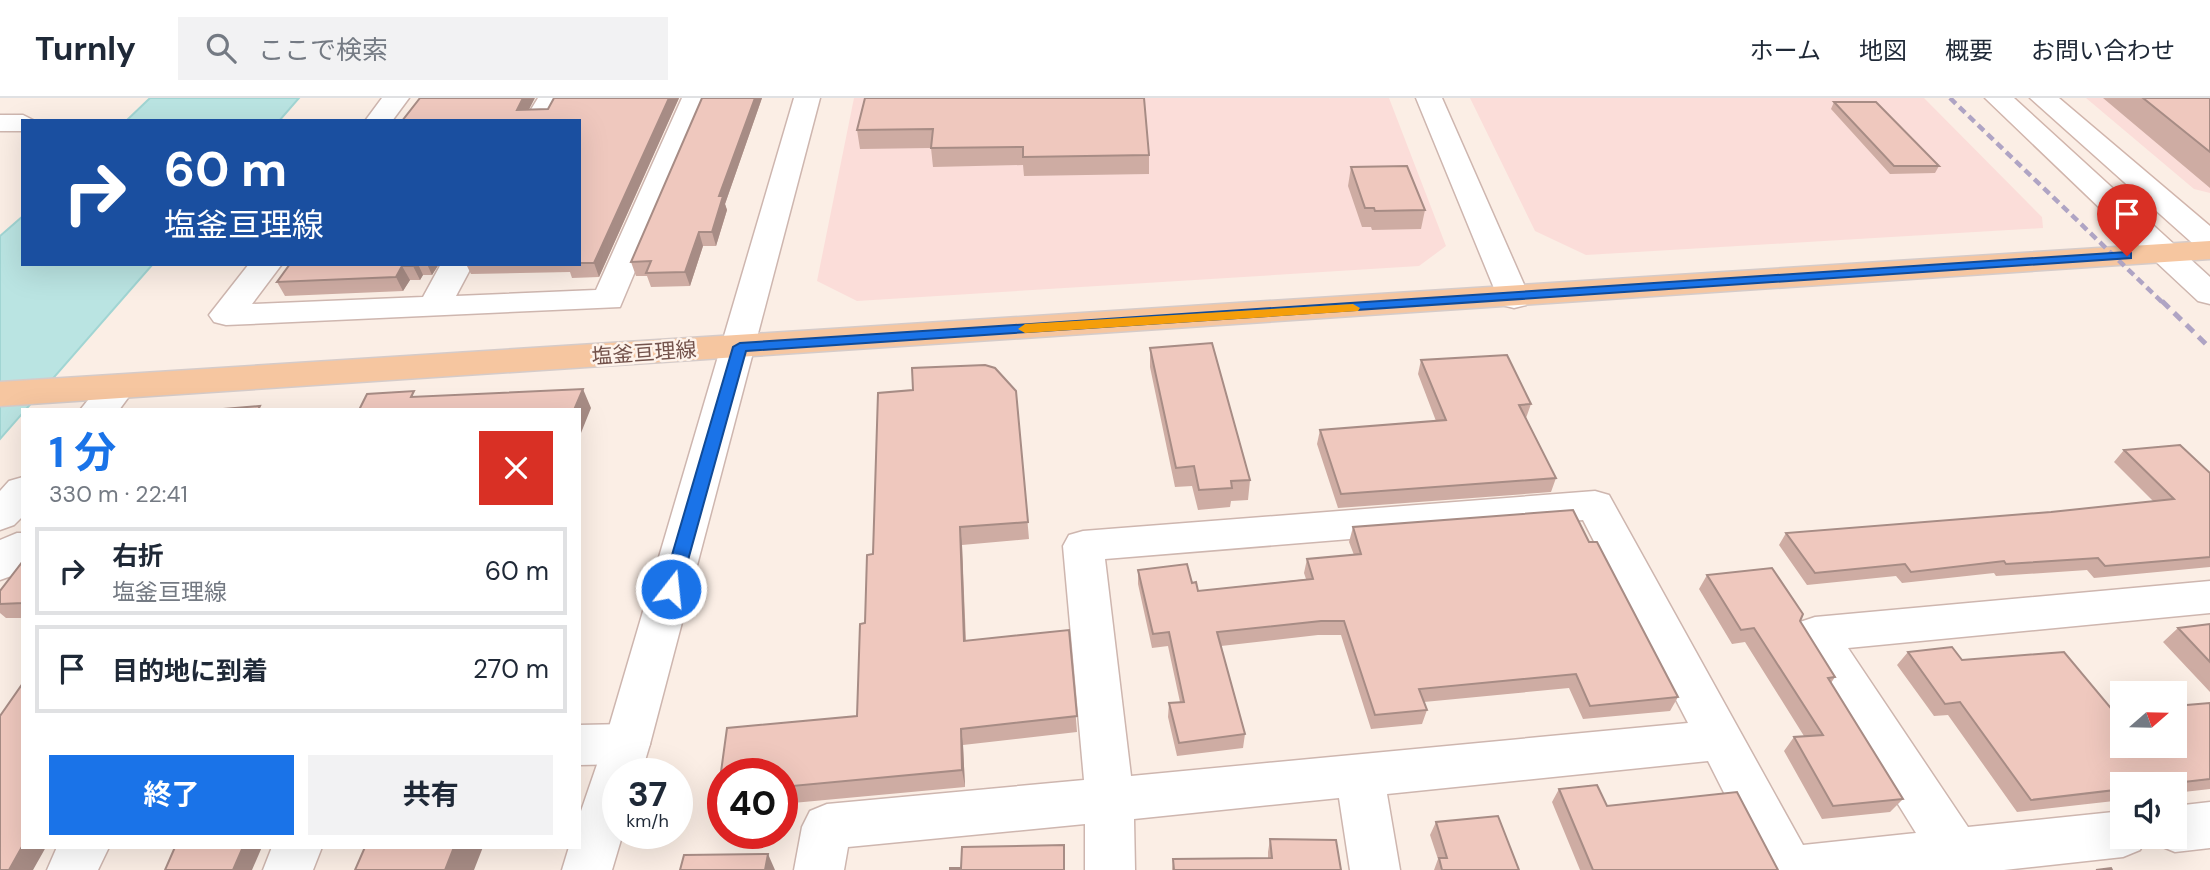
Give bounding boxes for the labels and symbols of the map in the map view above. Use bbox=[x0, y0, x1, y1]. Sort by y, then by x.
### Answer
pin bbox=[2097, 184, 2157, 256]
street label: 塩釜亘理線 bbox=[591, 335, 697, 371]
position arrow bbox=[634, 552, 708, 626]
north arrow bbox=[2110, 681, 2188, 758]
speed limit sign: 40 bbox=[707, 758, 798, 849]

